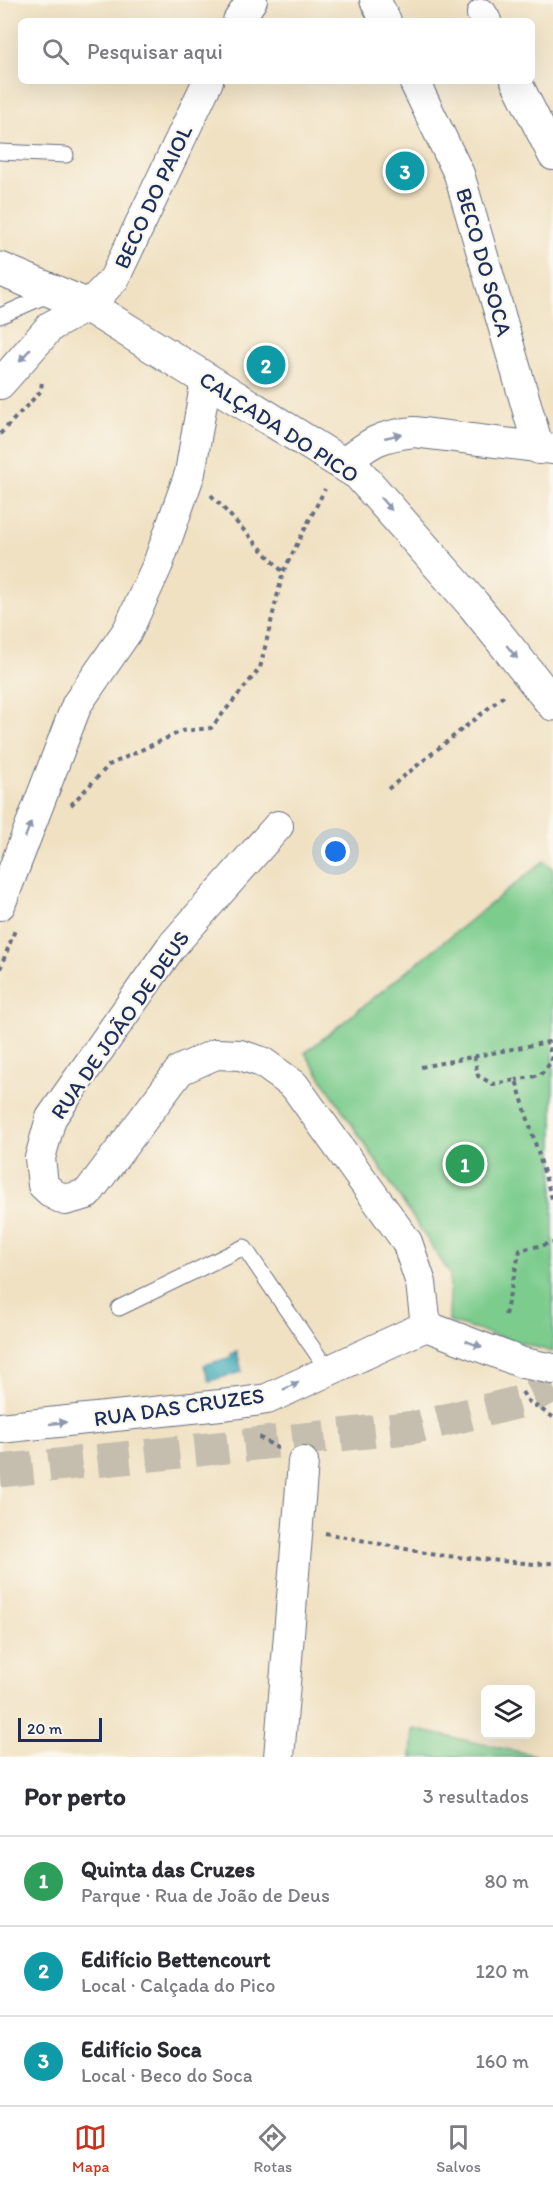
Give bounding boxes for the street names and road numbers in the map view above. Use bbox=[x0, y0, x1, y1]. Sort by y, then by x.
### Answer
street label: BECO DO PAIOL bbox=[108, 121, 198, 273]
street label: BECO DO SOCA bbox=[450, 185, 518, 339]
street label: CALÇADA DO PICO bbox=[194, 365, 364, 489]
street label: RUA DE JOÃO DE DEUS bbox=[45, 925, 195, 1125]
street label: RUA DAS CRUZES bbox=[92, 1382, 266, 1432]

